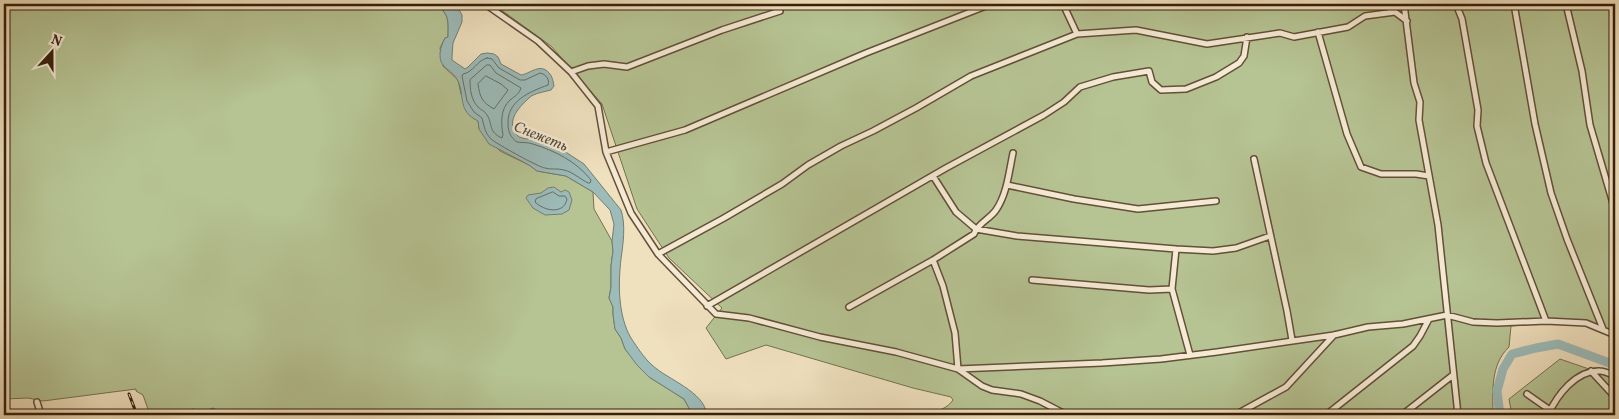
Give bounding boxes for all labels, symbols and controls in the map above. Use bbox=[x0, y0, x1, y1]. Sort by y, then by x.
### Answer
north arrow bbox=[28, 28, 78, 78]
text: N bbox=[48, 31, 64, 52]
water label: Снежеть bbox=[510, 117, 571, 158]

